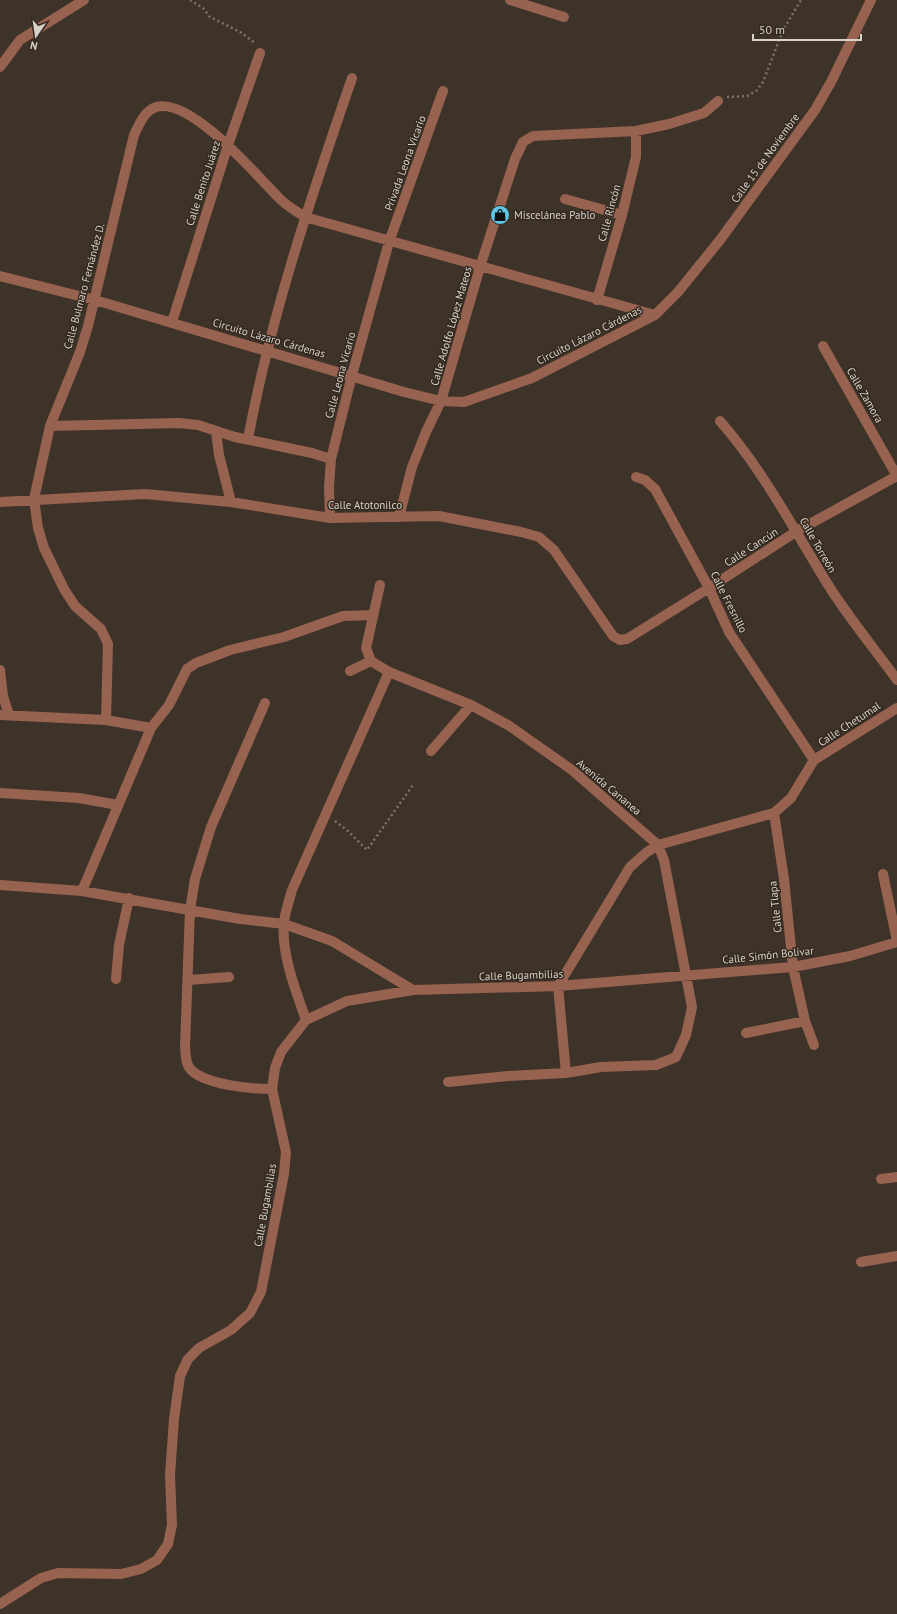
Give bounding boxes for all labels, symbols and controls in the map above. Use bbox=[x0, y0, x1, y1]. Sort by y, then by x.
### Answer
north arrow bbox=[16, 16, 56, 56]
scale bar bbox=[753, 16, 861, 42]
text: 50 m bbox=[759, 22, 785, 37]
text: N bbox=[29, 38, 39, 53]
street label: Calle 15 de Noviembre bbox=[728, 110, 802, 205]
street label: Privada Leona Vicario bbox=[381, 113, 429, 212]
street label: Calle Benito Juárez bbox=[183, 139, 223, 227]
street label: Calle Rincón bbox=[595, 183, 623, 243]
shop icon: Miscelánea Pablo bbox=[489, 204, 511, 226]
place label: Miscelánea Pablo bbox=[514, 208, 596, 222]
street label: Calle Bulmaro Fernández D. bbox=[60, 222, 108, 350]
street label: Calle Adolfo López Mateos bbox=[427, 264, 475, 387]
street label: Circuito Lázaro Cárdenas bbox=[534, 302, 644, 368]
street label: Circuito Lázaro Cárdenas bbox=[211, 315, 327, 361]
street label: Calle Leona Vicario bbox=[322, 330, 358, 420]
street label: Calle Zamora bbox=[844, 365, 886, 425]
street label: Calle Atotonilco bbox=[328, 498, 402, 512]
street label: Calle Torreón bbox=[797, 515, 839, 575]
street label: Calle Cancún bbox=[722, 525, 780, 569]
street label: Calle Fresnillo bbox=[707, 569, 751, 635]
street label: Calle Chetumal bbox=[815, 698, 884, 749]
street label: Avenida Cananea bbox=[574, 756, 644, 818]
street label: Calle Tlapa bbox=[765, 880, 785, 934]
street label: Calle Simón Bolívar bbox=[721, 943, 815, 967]
street label: Calle Bugambilias bbox=[479, 967, 564, 983]
street label: Calle Bugambilias bbox=[251, 1162, 279, 1248]

